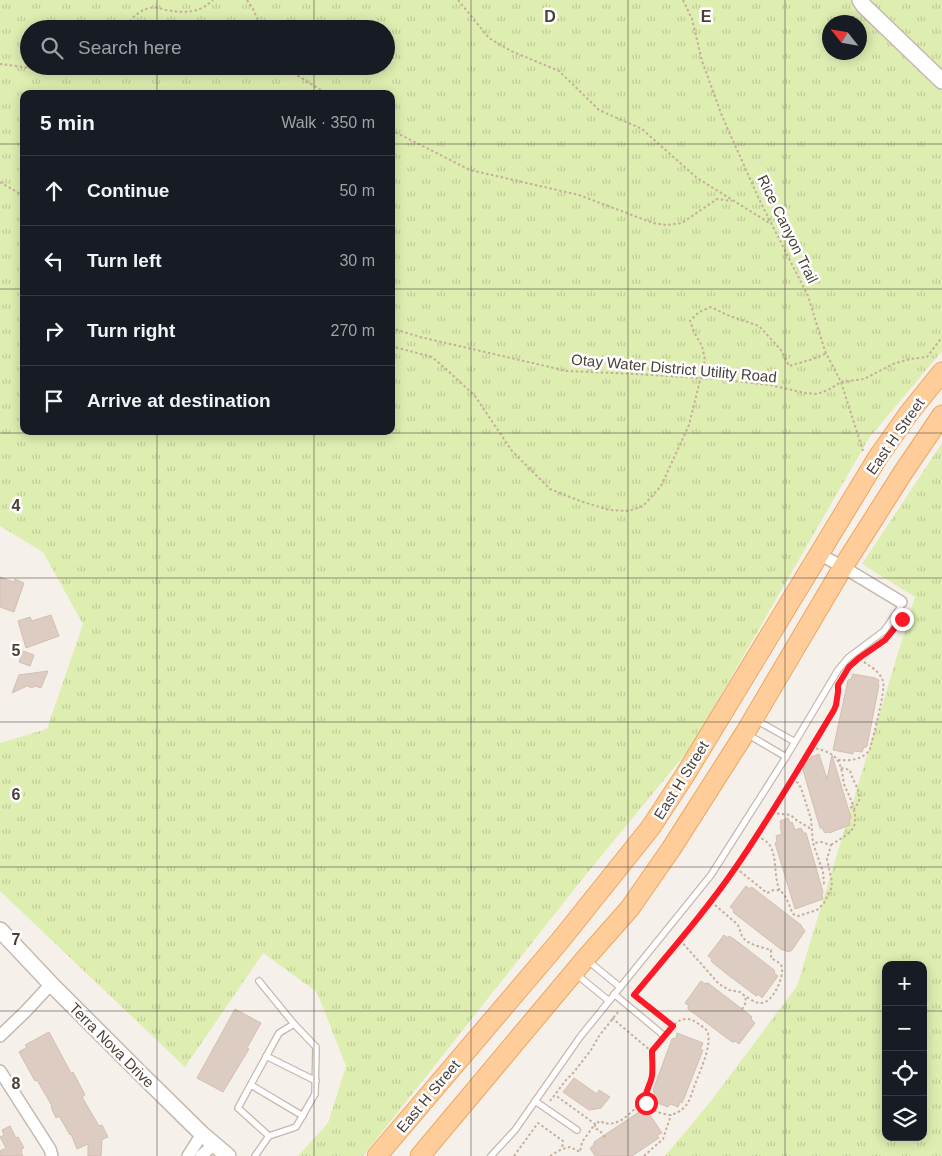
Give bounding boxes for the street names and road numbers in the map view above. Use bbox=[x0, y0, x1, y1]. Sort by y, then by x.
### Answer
street label: Rice Canyon Trail bbox=[754, 172, 822, 286]
street label: Otay Water District Utility Road bbox=[571, 351, 777, 385]
street label: East H Street bbox=[862, 394, 928, 477]
street label: East H Street bbox=[650, 737, 712, 822]
street label: Terra Nova Drive bbox=[66, 999, 158, 1091]
street label: East H Street bbox=[393, 1056, 464, 1136]

